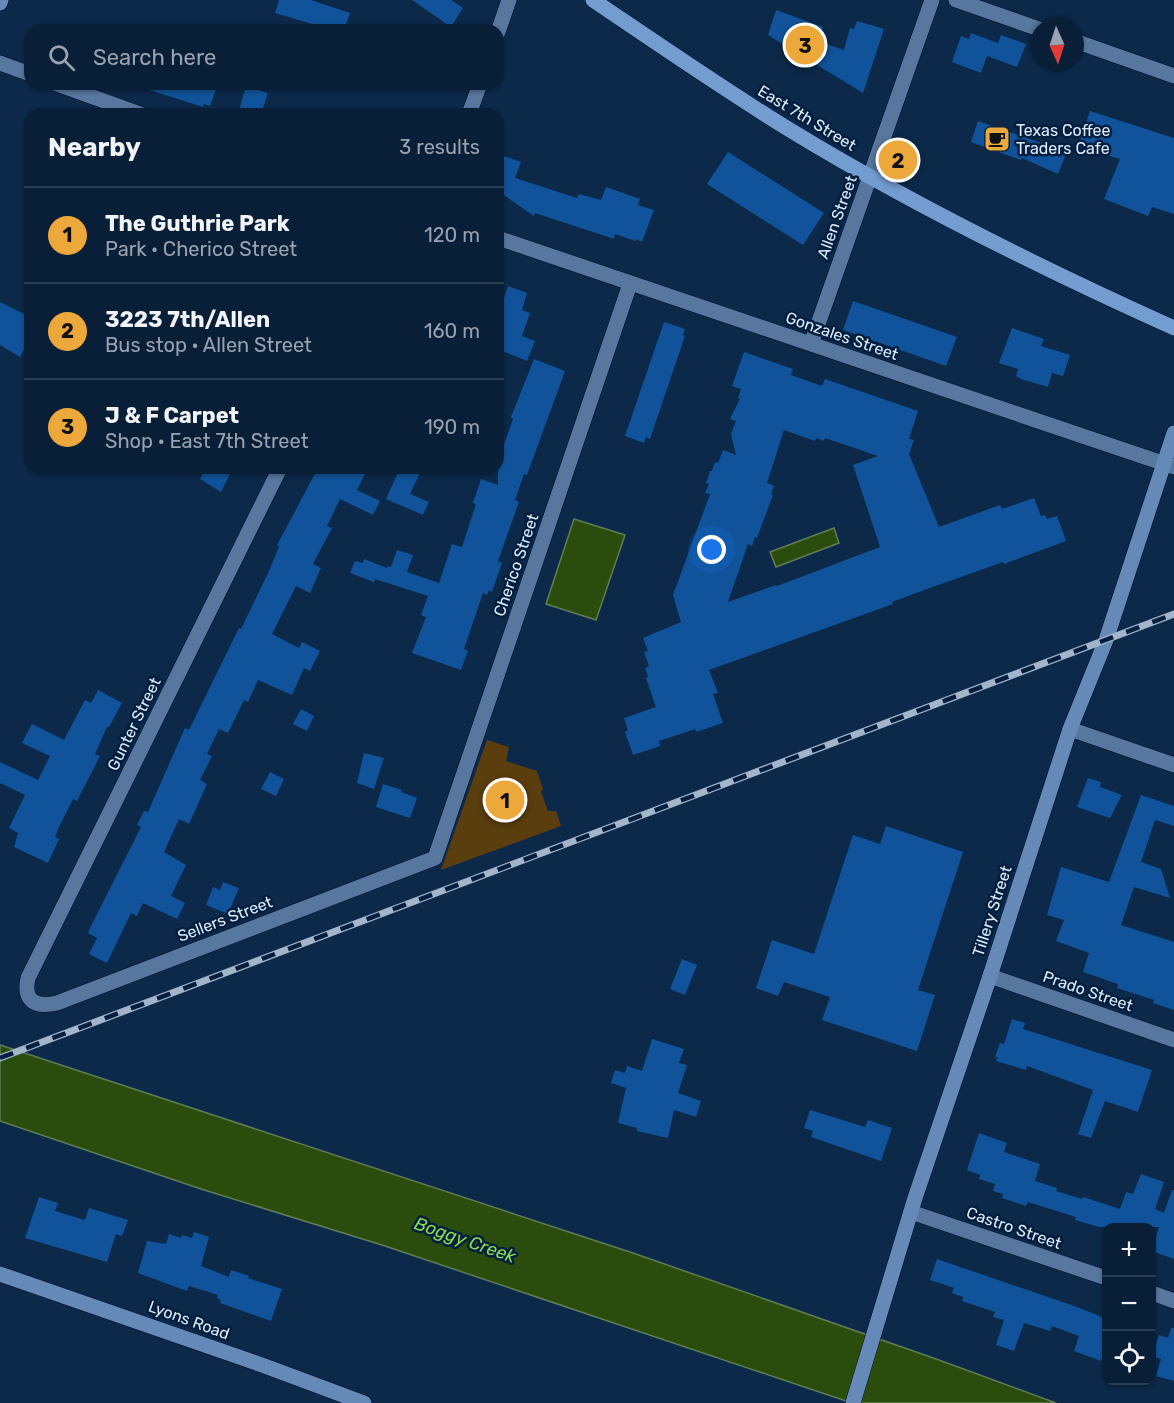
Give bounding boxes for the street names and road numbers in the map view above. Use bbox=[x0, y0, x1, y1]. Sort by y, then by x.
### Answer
street label: East 7th Street bbox=[754, 81, 860, 155]
street label: Allen Street bbox=[813, 173, 861, 261]
street label: Gonzales Street bbox=[783, 308, 901, 364]
street label: Cherico Street bbox=[490, 511, 542, 619]
street label: Gunter Street bbox=[103, 674, 165, 774]
street label: Tillery Street bbox=[968, 863, 1016, 959]
street label: Sellers Street bbox=[175, 892, 275, 946]
street label: Prado Street bbox=[1040, 967, 1136, 1015]
street label: Castro Street bbox=[964, 1203, 1064, 1253]
street label: Lyons Road bbox=[146, 1297, 232, 1343]

